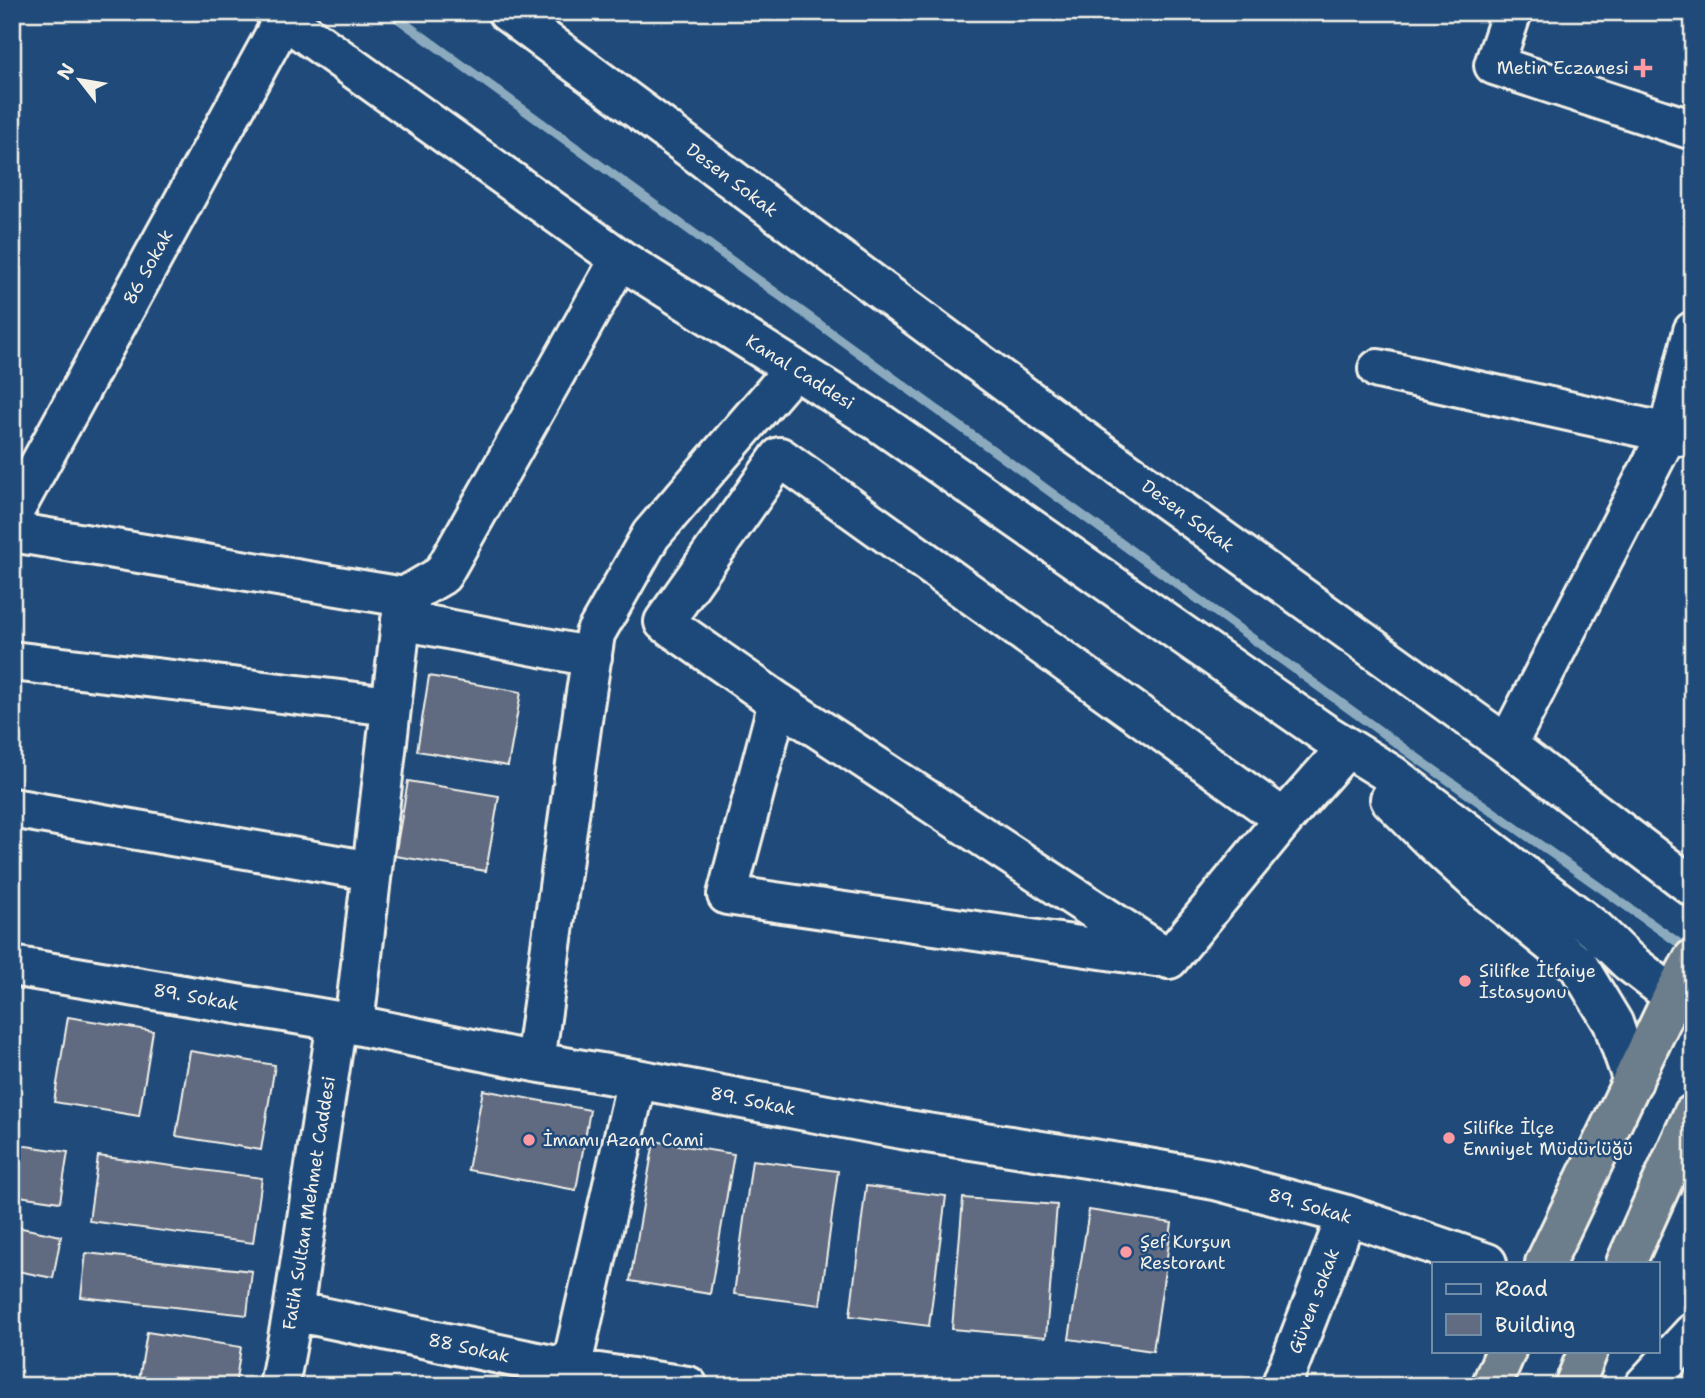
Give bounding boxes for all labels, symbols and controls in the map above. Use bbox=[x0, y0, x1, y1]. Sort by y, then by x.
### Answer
north arrow bbox=[46, 46, 116, 116]
place label: Metin Eczanesi bbox=[1497, 56, 1629, 80]
text: N bbox=[51, 59, 80, 84]
marker: Metin Eczanesi bbox=[1635, 60, 1651, 76]
street label: Desen Sokak bbox=[681, 138, 783, 222]
street label: 86 Sokak bbox=[117, 225, 179, 309]
street label: Kanal Caddesi bbox=[741, 329, 859, 415]
street label: Desen Sokak bbox=[1137, 474, 1239, 558]
place label: Silifke İtfaiye İstasyonu bbox=[1479, 959, 1596, 1004]
marker: Silifke İtfaiye İstasyonu bbox=[1457, 973, 1473, 989]
street label: 89. Sokak bbox=[151, 978, 241, 1016]
street label: Fatih Sultan Mehmet Caddesi bbox=[277, 1074, 341, 1332]
street label: 89. Sokak bbox=[708, 1081, 798, 1121]
place label: Silifke İlçe Emniyet Müdürlüğü bbox=[1463, 1116, 1633, 1161]
place label: İmamı Azam Cami bbox=[543, 1128, 704, 1152]
marker: Silifke İlçe Emniyet Müdürlüğü bbox=[1441, 1130, 1457, 1146]
marker: İmamı Azam Cami bbox=[521, 1132, 537, 1148]
street label: 89. Sokak bbox=[1265, 1183, 1355, 1229]
place label: Şef Kurşun Restorant bbox=[1140, 1230, 1231, 1275]
marker: Şef Kurşun Restorant bbox=[1118, 1244, 1134, 1260]
street label: Güven sokak bbox=[1283, 1245, 1345, 1357]
legend bbox=[1432, 1262, 1660, 1352]
text: Road bbox=[1495, 1275, 1548, 1303]
text: Building bbox=[1495, 1311, 1575, 1339]
street label: 88 Sokak bbox=[426, 1328, 512, 1368]

